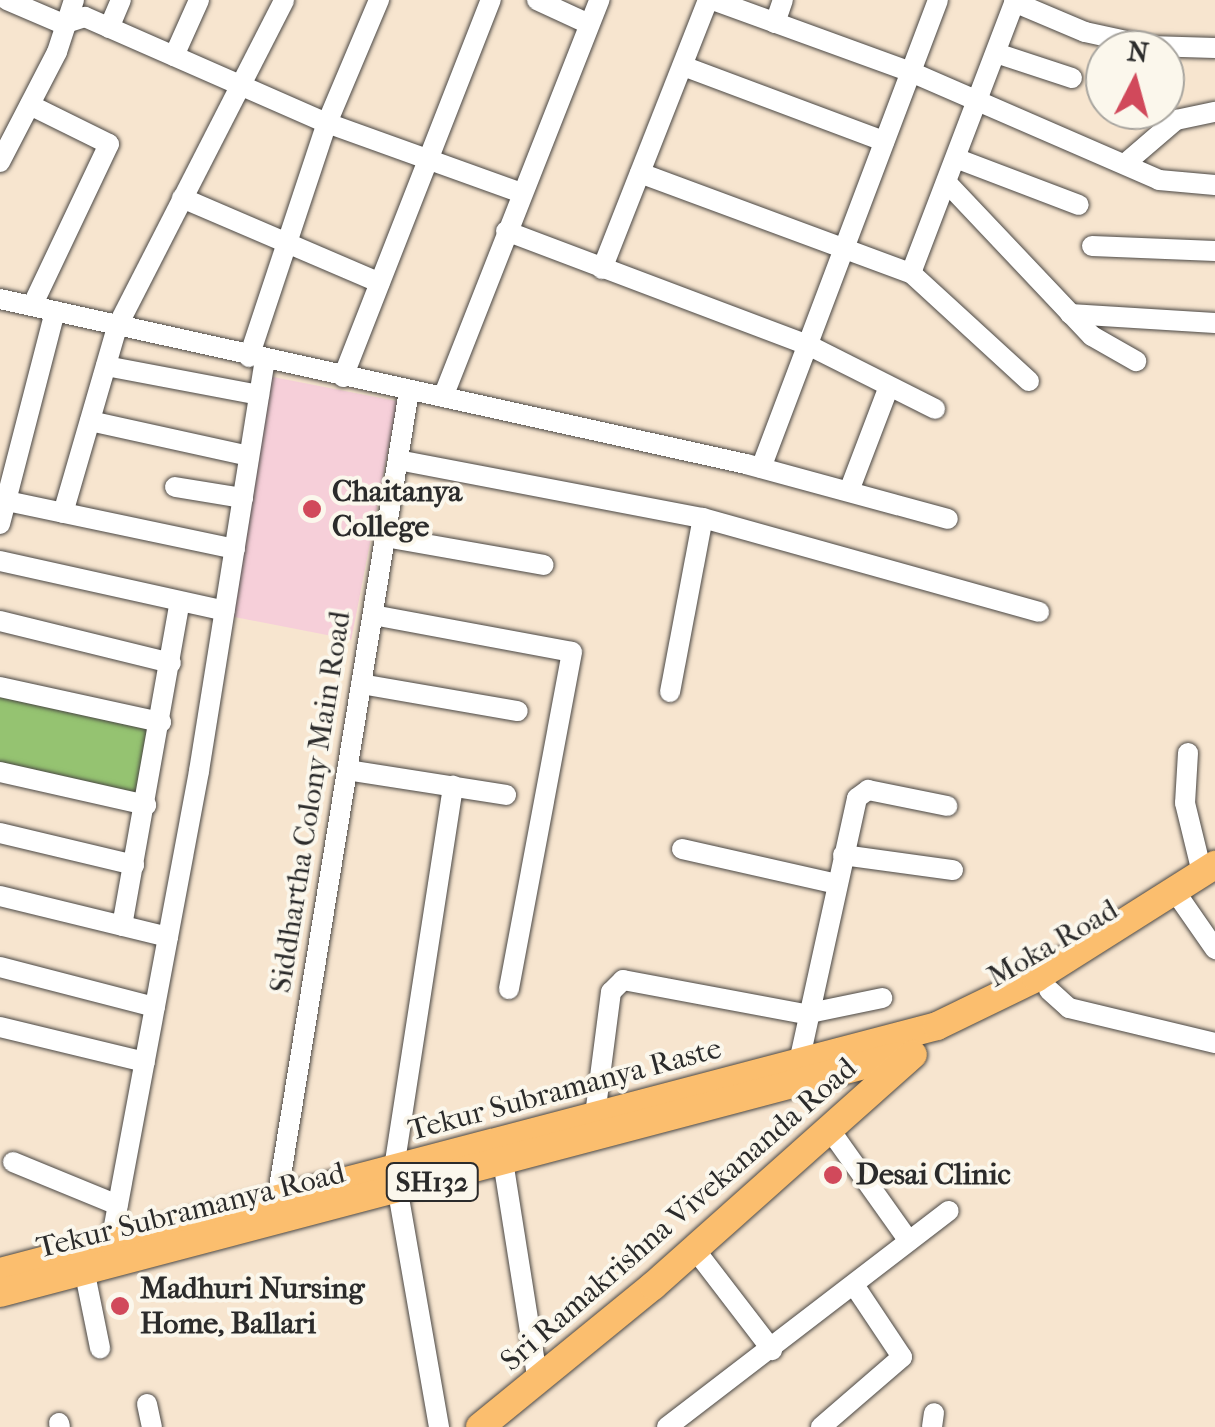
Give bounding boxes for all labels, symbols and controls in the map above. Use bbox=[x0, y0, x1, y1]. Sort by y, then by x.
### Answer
north arrow bbox=[1085, 30, 1185, 130]
text: N bbox=[1126, 34, 1150, 69]
place label: Chaitanya College bbox=[332, 474, 462, 544]
marker: Chaitanya College bbox=[301, 498, 323, 520]
street label: Siddhartha Colony Main Road bbox=[263, 608, 359, 996]
street label: Moka Road bbox=[981, 892, 1125, 996]
street label: Tekur Subramanya Raste bbox=[405, 1031, 725, 1149]
street label: Sri Ramakrishna Vivekananda Road bbox=[494, 1051, 864, 1379]
street label: Tekur Subramanya Road bbox=[33, 1155, 349, 1267]
place label: Desai Clinic bbox=[856, 1157, 1011, 1193]
road number: SH132 bbox=[384, 1159, 480, 1205]
marker: Desai Clinic bbox=[820, 1162, 846, 1188]
place label: Madhuri Nursing Home, Ballari bbox=[140, 1271, 364, 1342]
marker: Madhuri Nursing Home, Ballari bbox=[109, 1295, 131, 1317]

